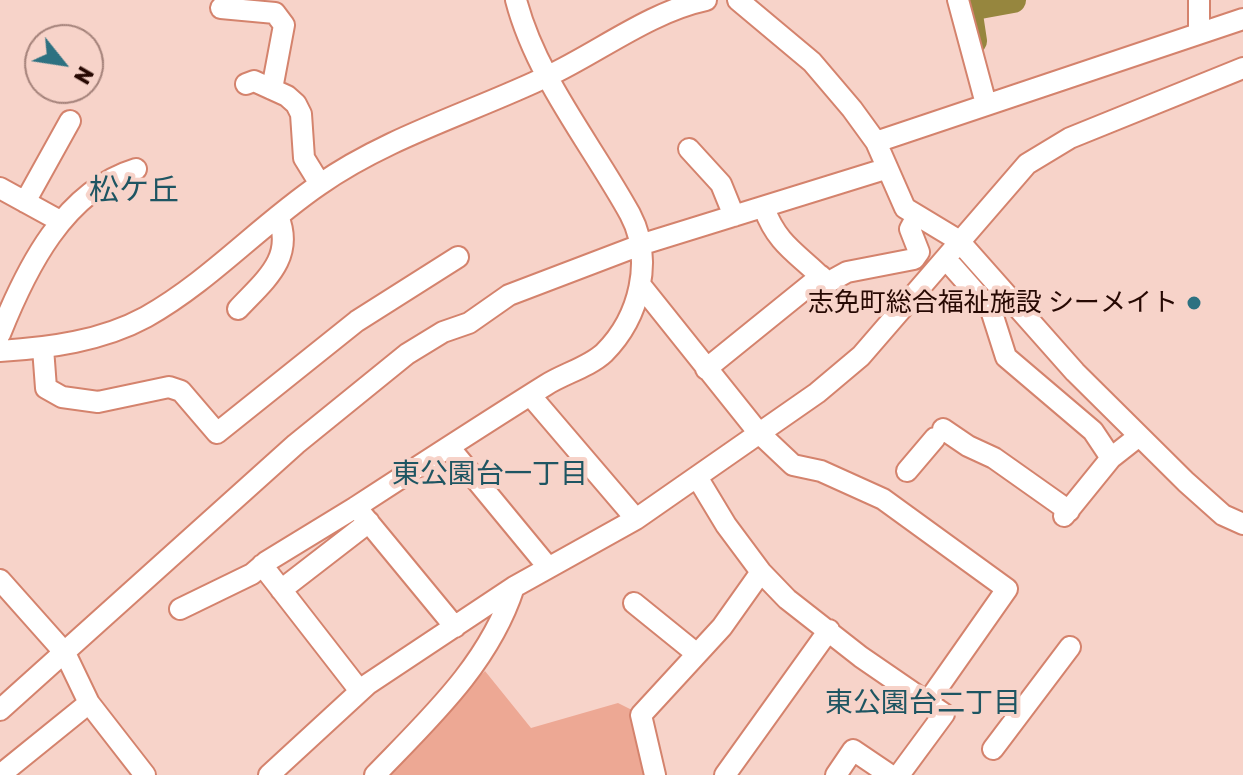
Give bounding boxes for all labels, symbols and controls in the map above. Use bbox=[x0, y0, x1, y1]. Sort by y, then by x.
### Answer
north arrow bbox=[24, 24, 104, 104]
text: N bbox=[68, 62, 99, 89]
district label: 松ケ丘 bbox=[89, 173, 179, 209]
place label: 志免町総合福祉施設 シーメイト bbox=[808, 287, 1178, 319]
marker: 志免町総合福祉施設 シーメイト bbox=[1185, 294, 1203, 312]
district label: 東公園台一丁目 bbox=[392, 458, 588, 492]
district label: 東公園台二丁目 bbox=[825, 687, 1021, 721]

